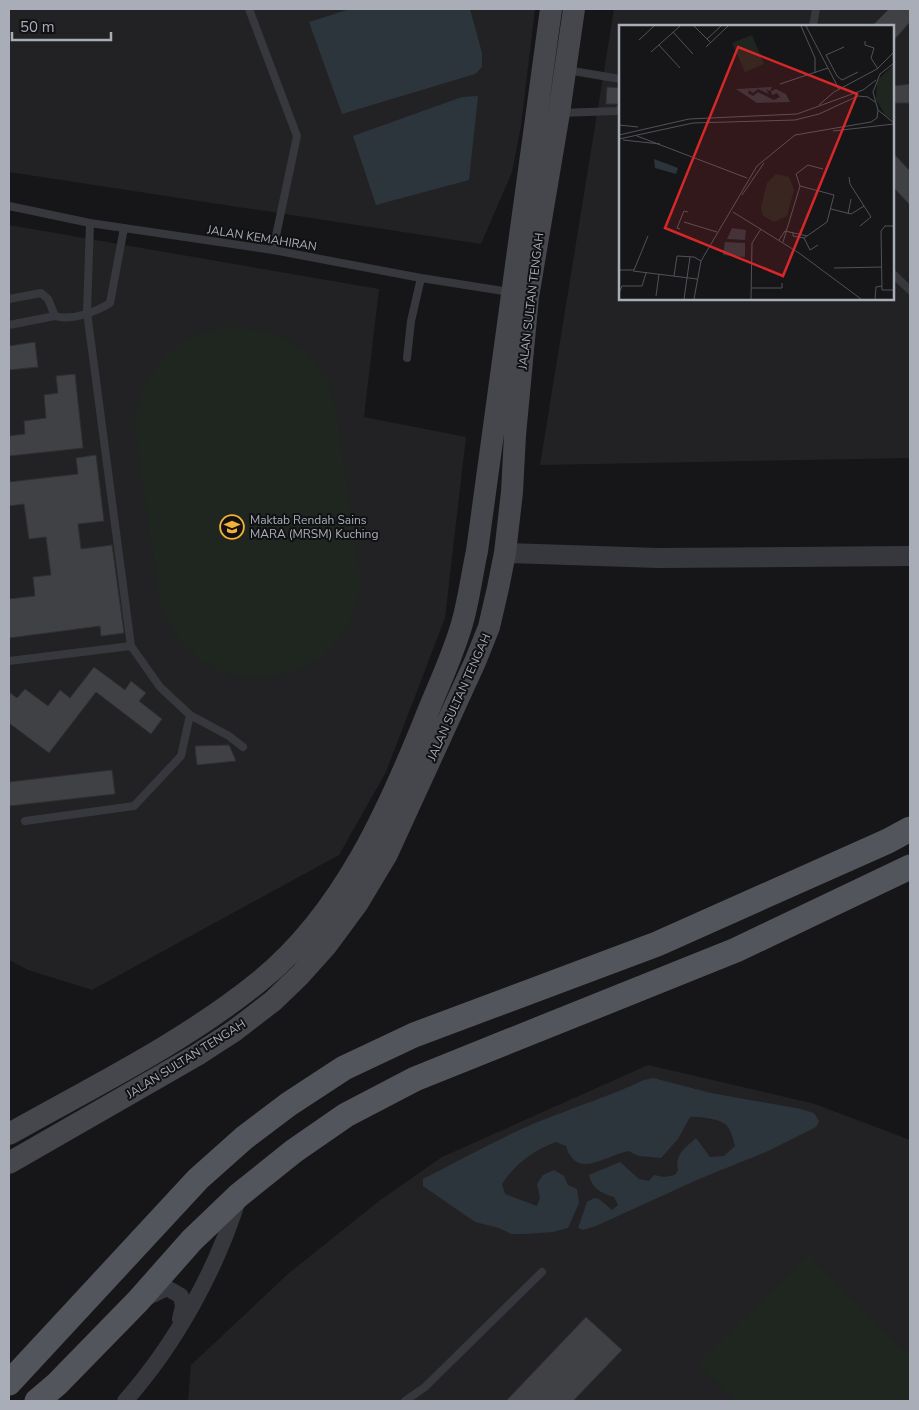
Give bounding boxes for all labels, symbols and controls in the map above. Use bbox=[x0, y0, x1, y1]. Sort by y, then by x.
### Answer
scale bar bbox=[12, 10, 111, 42]
text: 50 m bbox=[20, 17, 55, 37]
inset map bbox=[619, 25, 894, 300]
street label: JALAN KEMAHIRAN bbox=[205, 221, 318, 255]
street label: JALAN SULTAN TENGAH bbox=[515, 232, 547, 371]
place label: Maktab Rendah Sains MARA (MRSM) Kuching bbox=[250, 512, 378, 542]
school or university icon: Maktab Rendah Sains MARA (MRSM) Kuching bbox=[219, 514, 245, 540]
street label: JALAN SULTAN TENGAH bbox=[423, 631, 494, 764]
street label: JALAN SULTAN TENGAH bbox=[123, 1016, 249, 1103]

